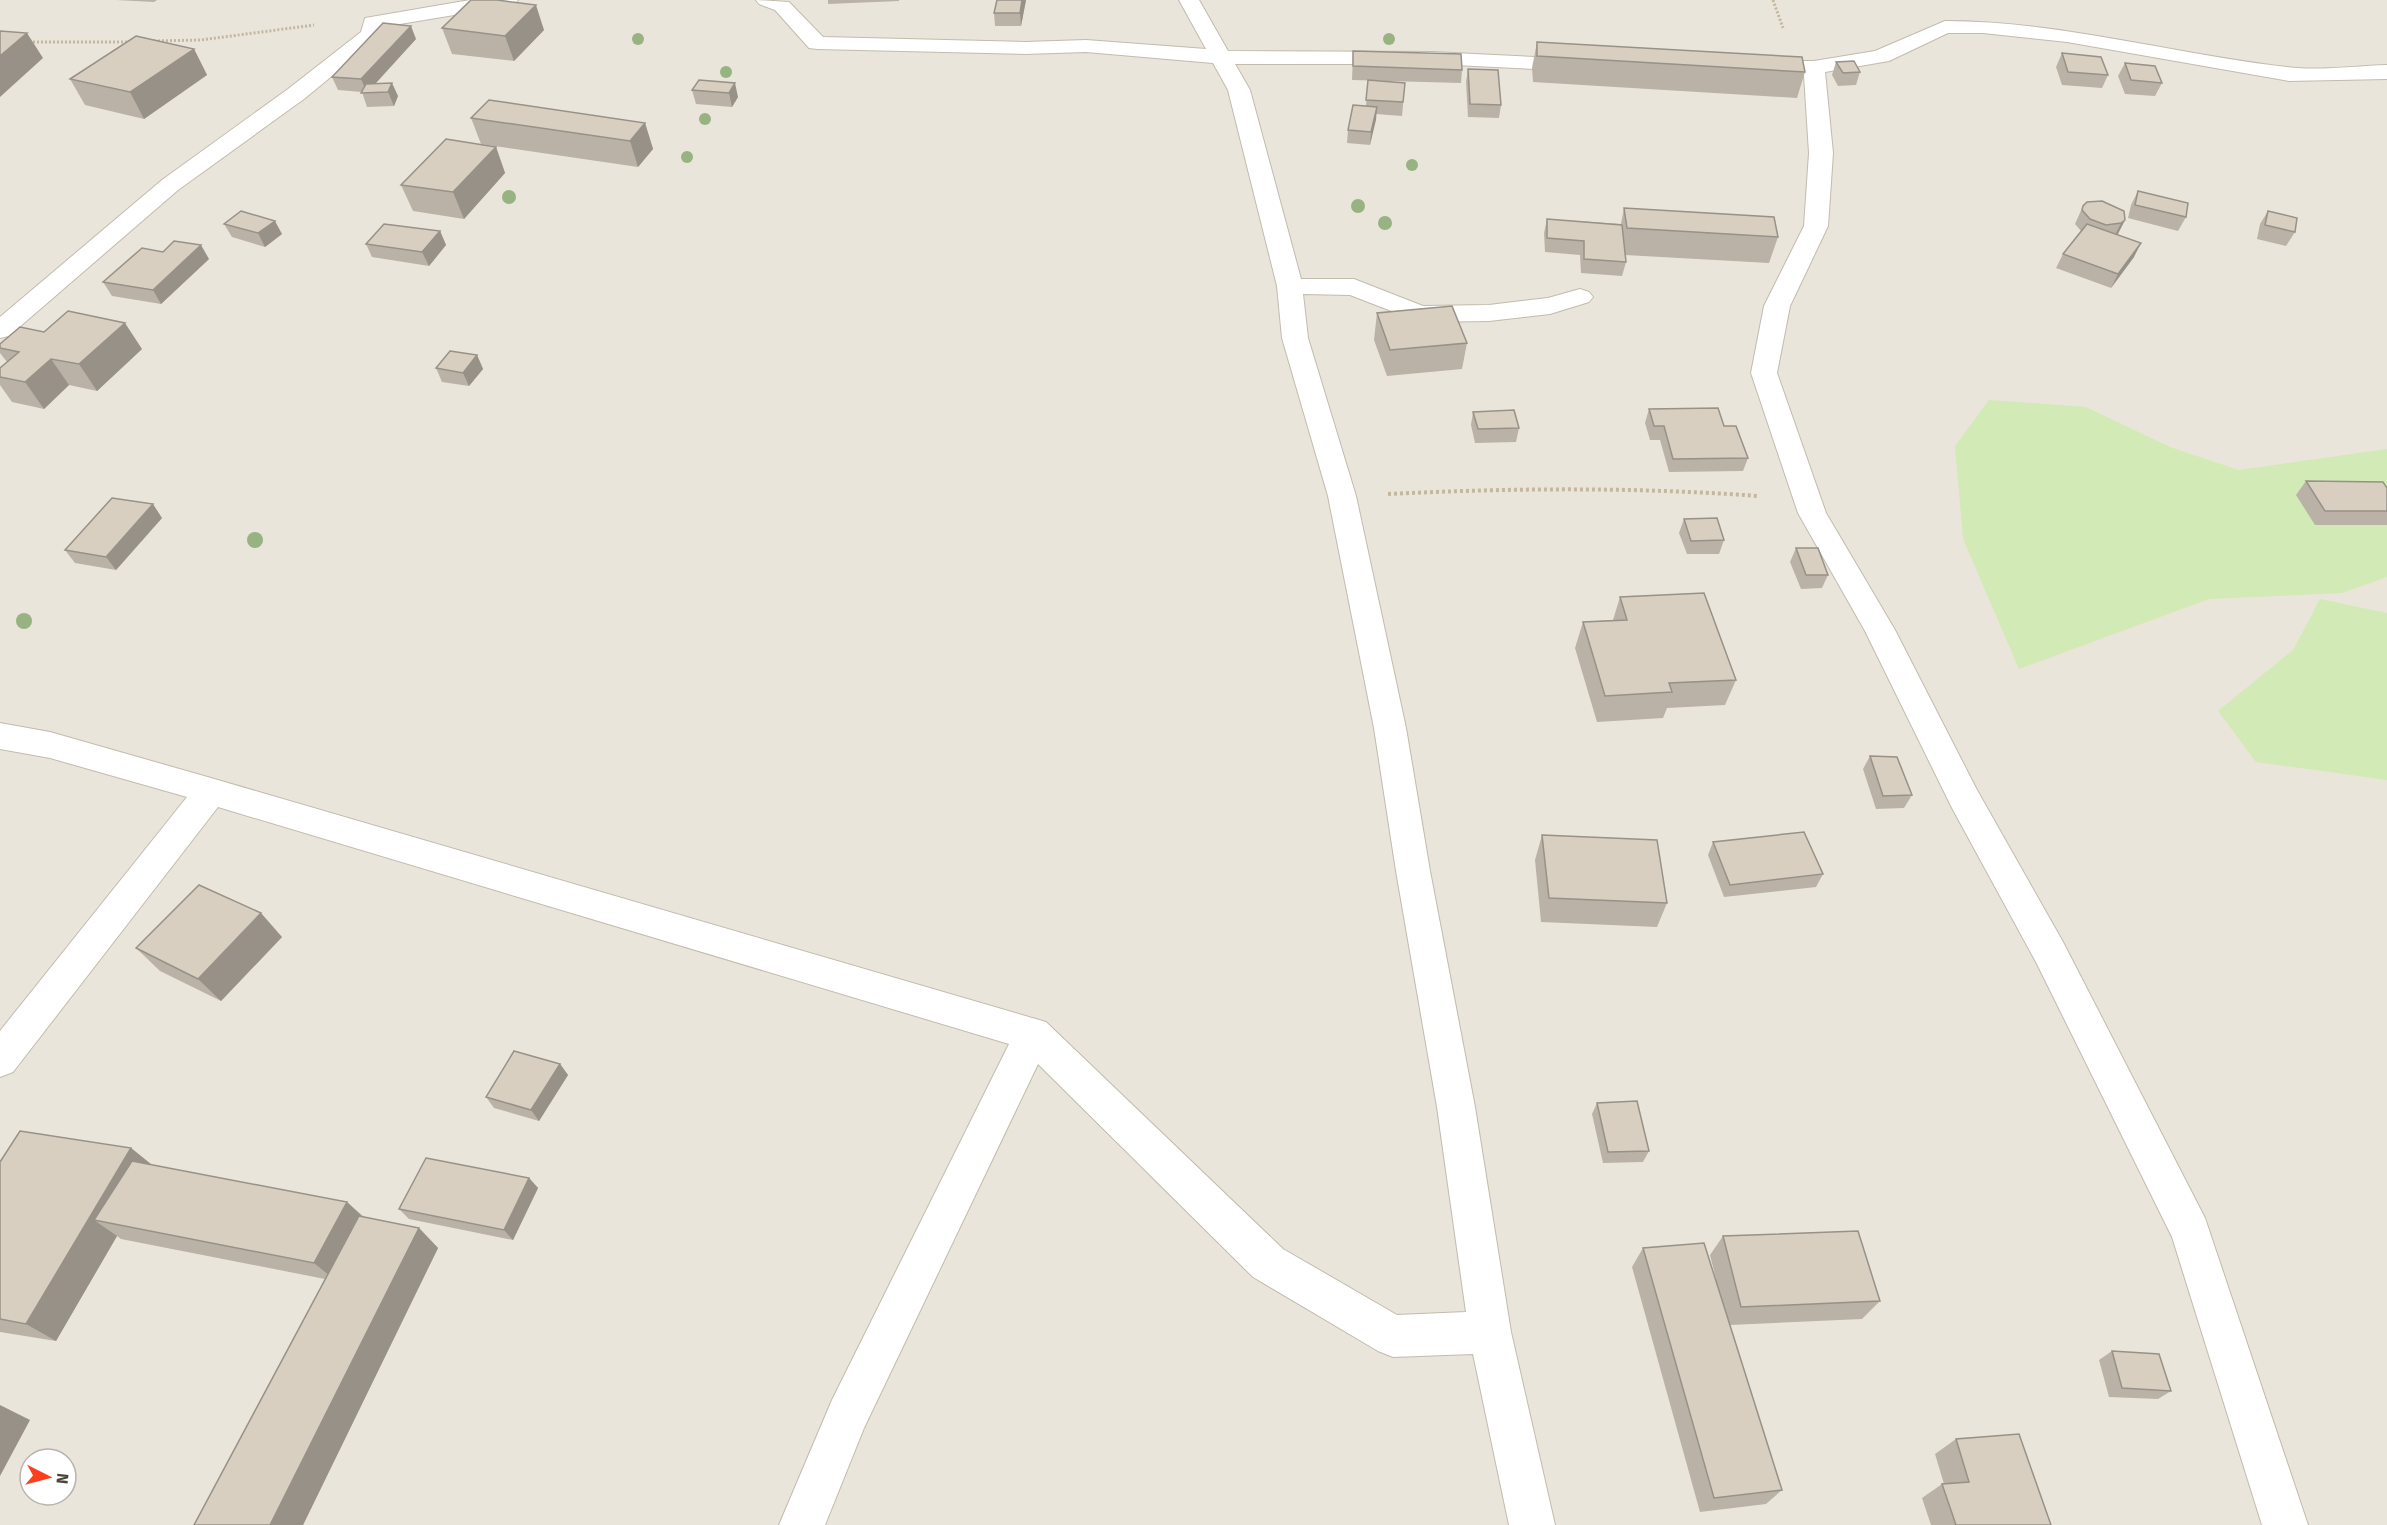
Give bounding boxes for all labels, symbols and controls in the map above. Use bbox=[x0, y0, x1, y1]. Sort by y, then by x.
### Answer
north arrow bbox=[18, 1447, 78, 1507]
text: N bbox=[52, 1472, 72, 1485]

